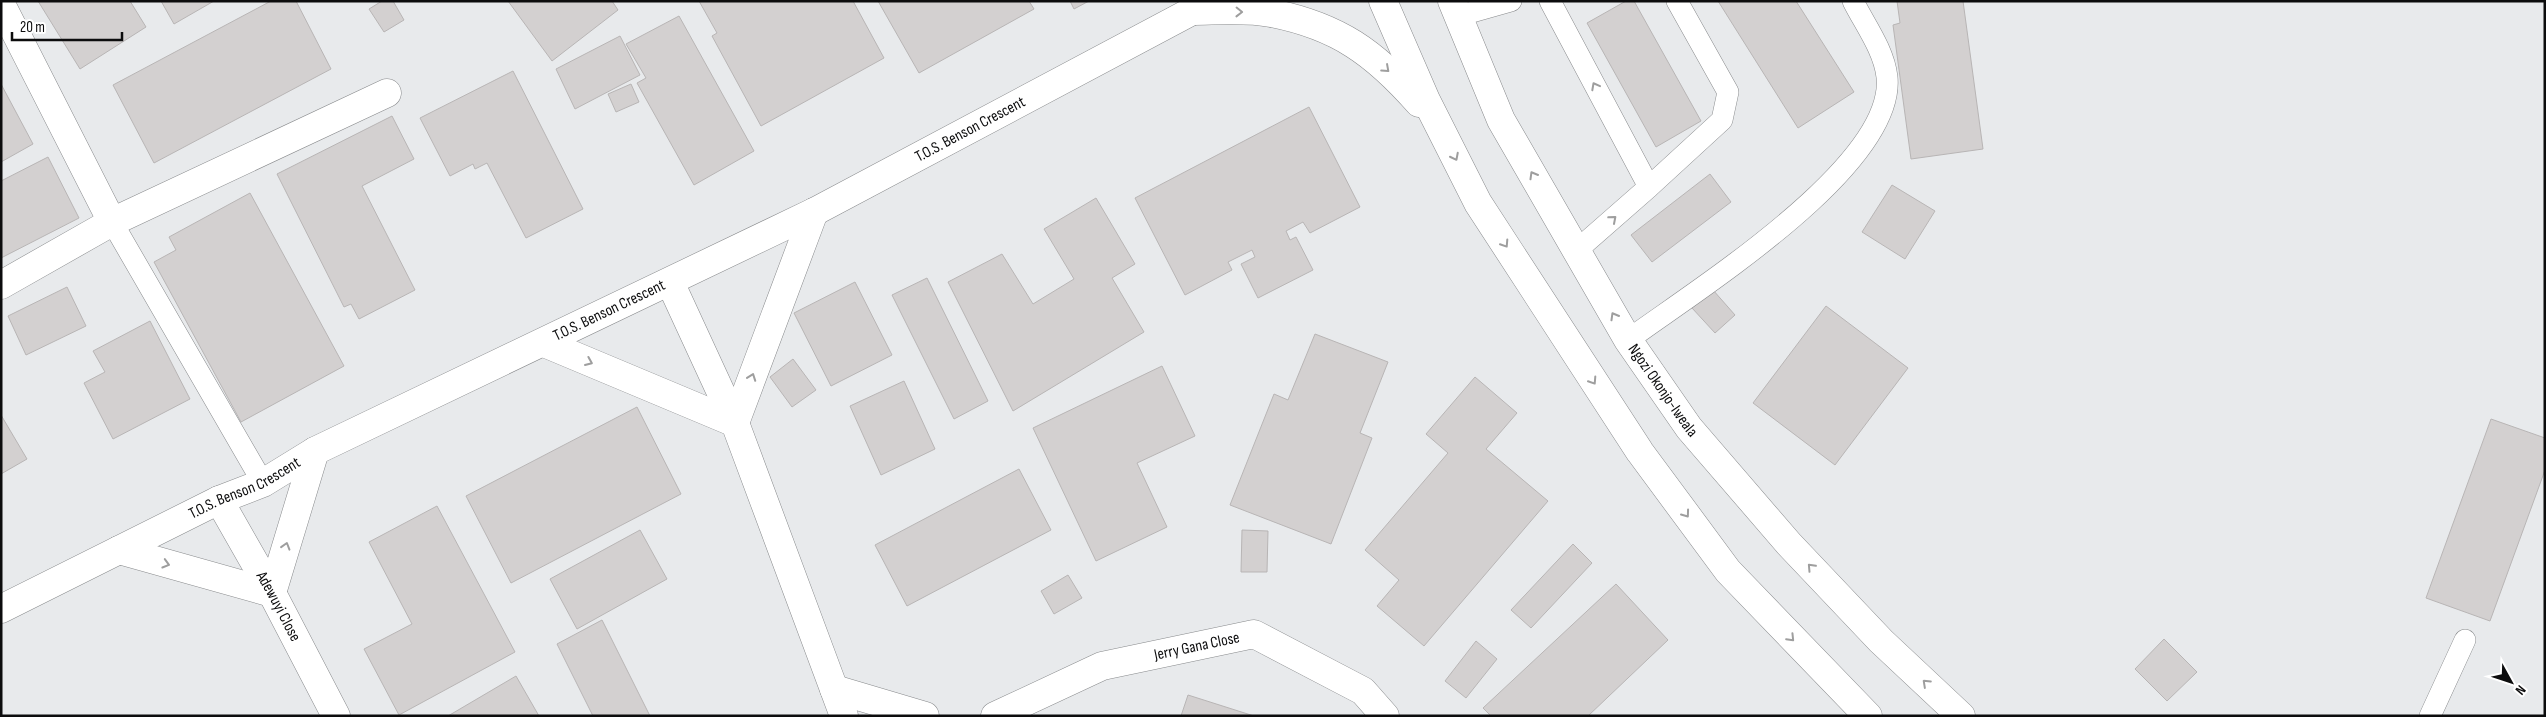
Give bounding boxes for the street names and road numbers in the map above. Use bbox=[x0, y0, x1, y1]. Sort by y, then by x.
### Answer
street label: T.O.S. Benson Crescent bbox=[912, 92, 1028, 166]
street label: T.O.S. Benson Crescent bbox=[550, 275, 668, 345]
street label: Ngozi Okonjo-Iweala bbox=[1624, 340, 1702, 441]
street label: T.O.S. Benson Crescent bbox=[185, 453, 304, 523]
street label: Adewuyi Close bbox=[252, 567, 305, 645]
street label: Jerry Gana Close bbox=[1151, 628, 1241, 665]

